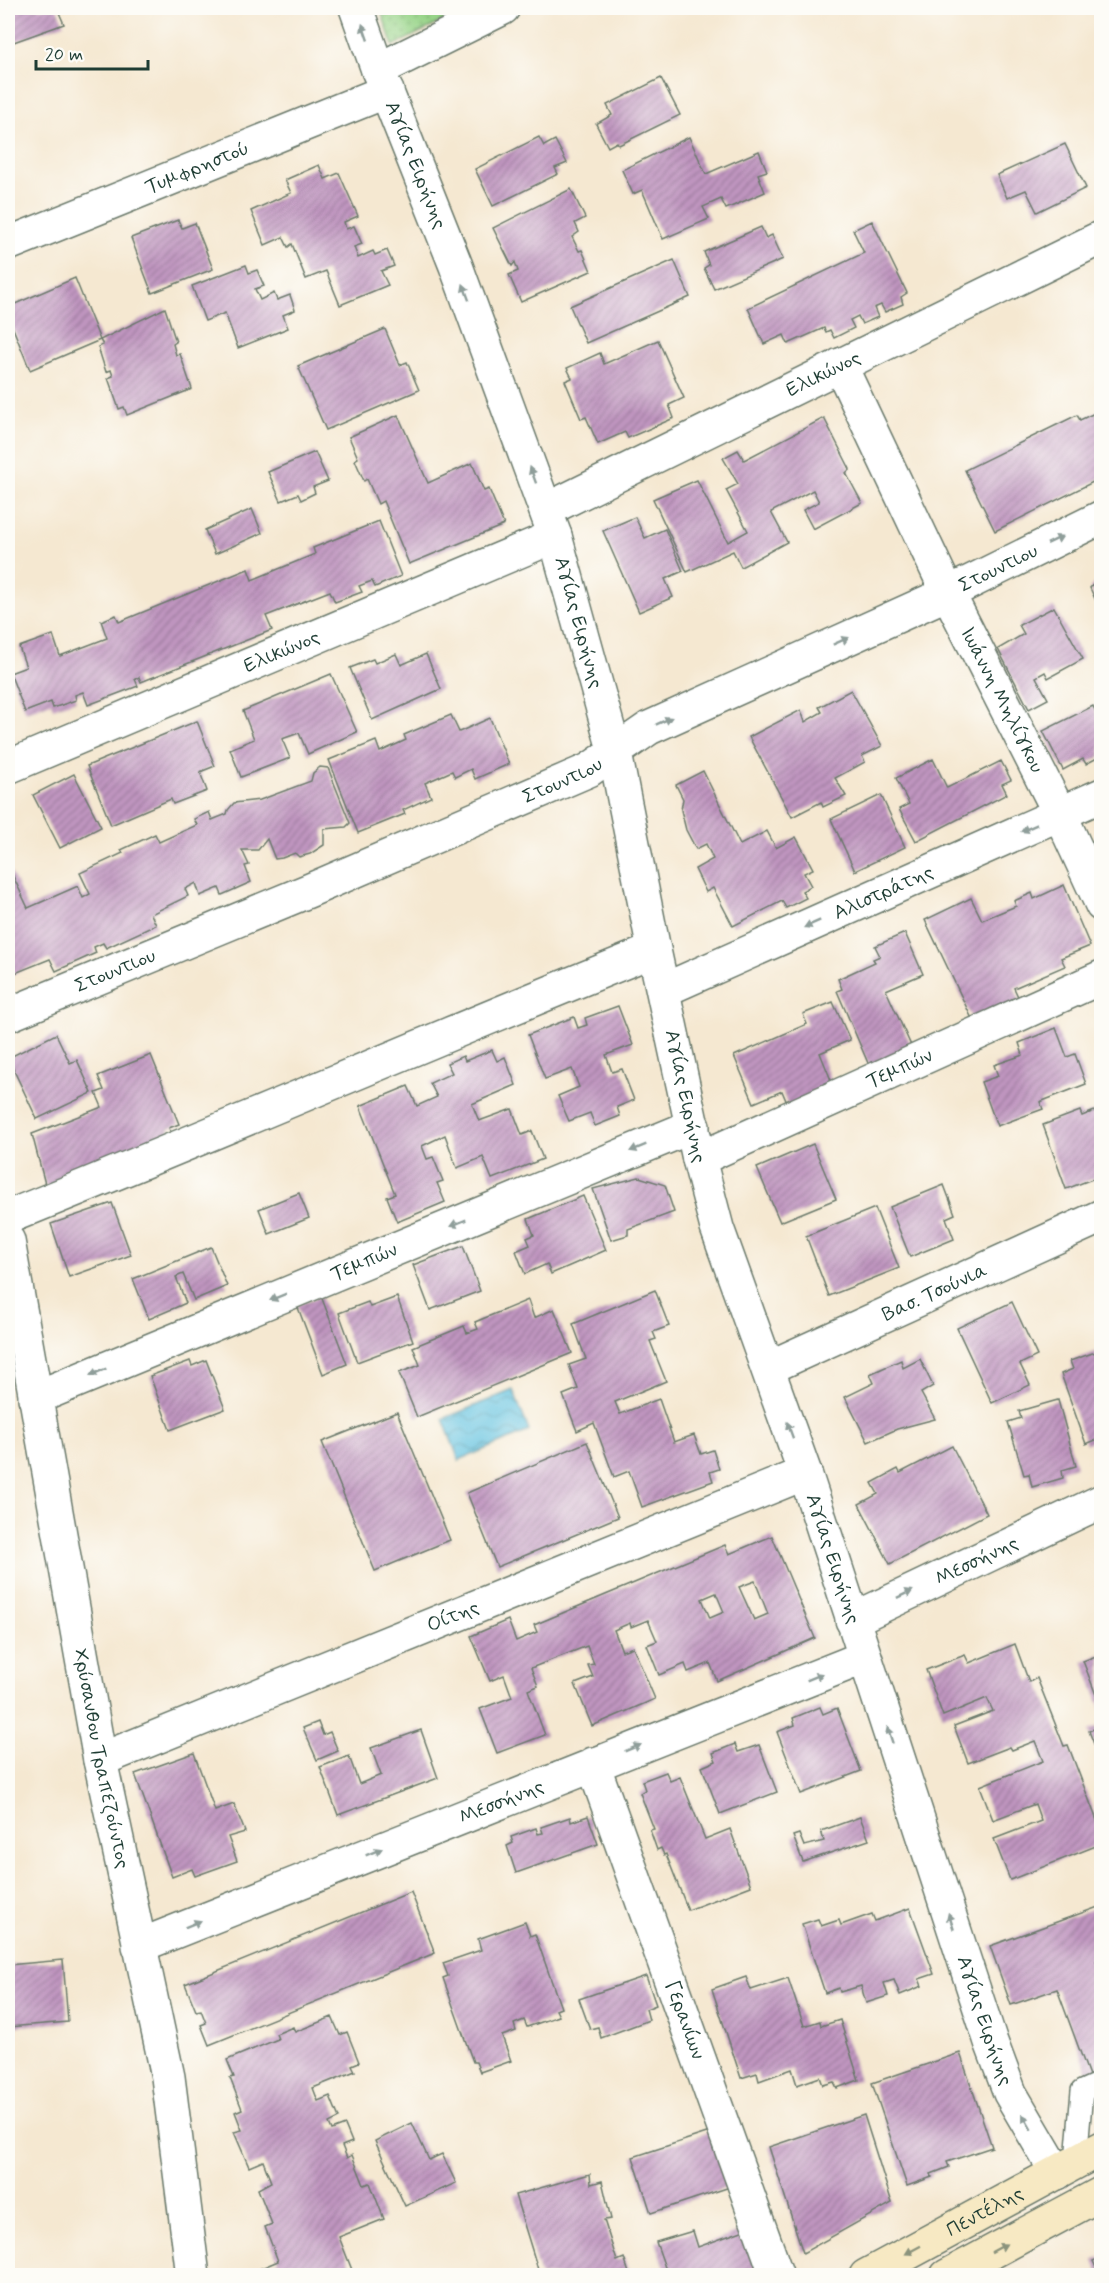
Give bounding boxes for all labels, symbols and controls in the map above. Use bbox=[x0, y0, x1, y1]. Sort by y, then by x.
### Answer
one-way arrow bbox=[359, 23, 369, 41]
scale bar bbox=[36, 33, 148, 71]
text: 20 m bbox=[45, 43, 83, 67]
street label: Αγίας Ειρήνης bbox=[378, 97, 453, 233]
street label: Τυμφρηστού bbox=[141, 135, 253, 201]
one-way arrow bbox=[461, 283, 471, 301]
street label: Ελικώνος bbox=[781, 344, 865, 404]
one-way arrow bbox=[528, 466, 538, 484]
one-way arrow bbox=[1047, 535, 1064, 544]
street label: Στουντιου bbox=[954, 537, 1042, 599]
street label: Αγίας Ειρήνης bbox=[548, 554, 610, 692]
street label: Ιωάννη Μηλίγκου bbox=[954, 622, 1050, 777]
street label: Ελικώνος bbox=[239, 623, 324, 679]
one-way arrow bbox=[833, 636, 851, 646]
one-way arrow bbox=[655, 717, 672, 726]
street label: Στουντιου bbox=[518, 751, 608, 811]
one-way arrow bbox=[1020, 824, 1038, 833]
street label: Αλιστράτης bbox=[829, 858, 938, 926]
one-way arrow bbox=[803, 919, 821, 929]
street label: Στουντιου bbox=[71, 942, 160, 999]
street label: Αγίας Ειρήνης bbox=[658, 1027, 713, 1166]
street label: Τεμπών bbox=[862, 1042, 937, 1095]
one-way arrow bbox=[629, 1143, 647, 1153]
one-way arrow bbox=[449, 1218, 467, 1228]
street label: Τεμπών bbox=[327, 1236, 402, 1288]
street label: Βασ. Τσούνια bbox=[878, 1256, 992, 1328]
one-way arrow bbox=[269, 1293, 287, 1302]
one-way arrow bbox=[89, 1368, 107, 1377]
one-way arrow bbox=[784, 1421, 794, 1439]
street label: Αγίας Ειρήνης bbox=[799, 1490, 867, 1628]
street label: Μεσσήνης bbox=[931, 1529, 1023, 1592]
one-way arrow bbox=[896, 1590, 913, 1599]
street label: Οίτης bbox=[423, 1594, 483, 1639]
street label: Χρύσανθου Τραπεζούντος bbox=[67, 1646, 136, 1871]
one-way arrow bbox=[806, 1672, 824, 1681]
one-way arrow bbox=[885, 1726, 895, 1744]
one-way arrow bbox=[625, 1743, 643, 1753]
street label: Μεσσήνης bbox=[455, 1773, 548, 1831]
one-way arrow bbox=[366, 1847, 384, 1857]
one-way arrow bbox=[946, 1912, 955, 1930]
one-way arrow bbox=[184, 1919, 202, 1928]
street label: Αγίας Ειρήνης bbox=[950, 1952, 1020, 2090]
street label: Γερανίων bbox=[658, 1977, 712, 2063]
one-way arrow bbox=[1022, 2114, 1033, 2130]
street label: Πεντέλης bbox=[941, 2180, 1028, 2243]
one-way arrow bbox=[990, 2243, 1007, 2253]
one-way arrow bbox=[904, 2245, 921, 2255]

